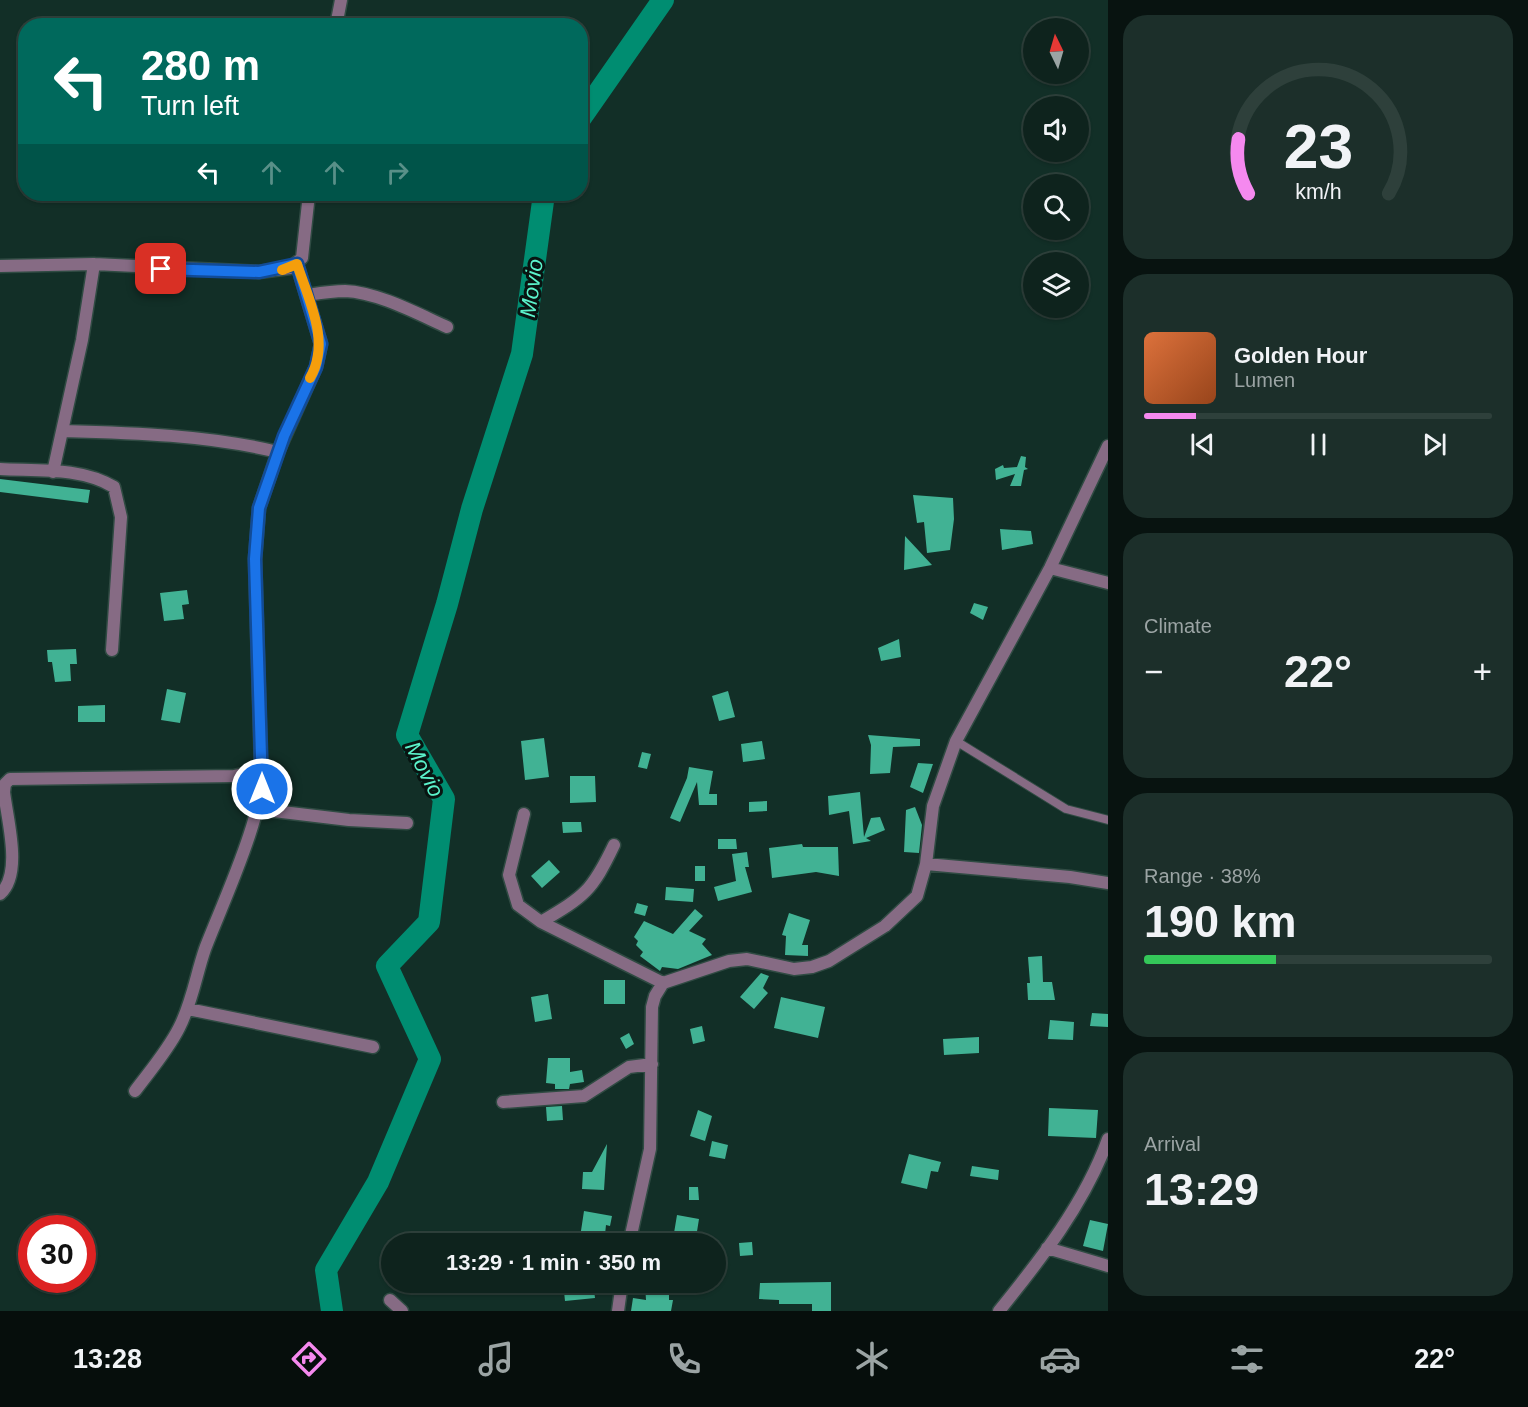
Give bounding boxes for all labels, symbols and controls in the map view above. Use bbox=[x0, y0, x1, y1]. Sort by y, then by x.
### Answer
north arrow bbox=[1023, 18, 1089, 84]
map controls bbox=[1023, 18, 1089, 318]
icon: left bbox=[42, 42, 120, 120]
text: 280 m bbox=[141, 42, 260, 89]
text: Turn left bbox=[141, 91, 239, 121]
button: sound bbox=[1023, 96, 1089, 162]
text: 23 bbox=[1283, 112, 1353, 181]
icon: left bbox=[192, 156, 225, 189]
icon: ahead bbox=[255, 156, 288, 189]
icon: ahead bbox=[318, 156, 351, 189]
icon: right bbox=[381, 156, 414, 189]
button: search bbox=[1023, 174, 1089, 240]
text: km/h bbox=[1295, 180, 1341, 204]
pin bbox=[135, 243, 186, 294]
icon: arrive bbox=[144, 252, 177, 285]
button: layers bbox=[1023, 252, 1089, 318]
water label: Movio bbox=[515, 257, 548, 319]
text: Golden Hour bbox=[1234, 343, 1367, 368]
text: Lumen bbox=[1234, 369, 1295, 391]
icon: previous bbox=[1186, 428, 1219, 461]
icon: pause bbox=[1302, 428, 1335, 461]
icon: next bbox=[1418, 428, 1451, 461]
text: Climate bbox=[1144, 615, 1212, 637]
text: 22° bbox=[1284, 646, 1352, 697]
text: − bbox=[1144, 653, 1163, 690]
text: + bbox=[1473, 653, 1492, 690]
water label: Movio bbox=[400, 737, 449, 801]
position arrow bbox=[230, 757, 294, 821]
text: Range · 38% bbox=[1144, 865, 1261, 887]
text: 190 km bbox=[1144, 896, 1297, 947]
text: Arrival bbox=[1144, 1133, 1201, 1155]
text: 13:29 bbox=[1144, 1164, 1259, 1215]
speed limit sign: 30 bbox=[18, 1215, 96, 1293]
text: 13:29 · 1 min · 350 m bbox=[446, 1250, 661, 1275]
icon: directions bbox=[288, 1338, 330, 1380]
icon: music bbox=[475, 1338, 517, 1380]
icon: phone bbox=[663, 1338, 705, 1380]
icon: climate bbox=[851, 1338, 893, 1380]
icon: car bbox=[1039, 1338, 1081, 1380]
icon: filters bbox=[1226, 1338, 1268, 1380]
text: 13:28 bbox=[73, 1344, 142, 1374]
text: 22° bbox=[1414, 1344, 1455, 1374]

